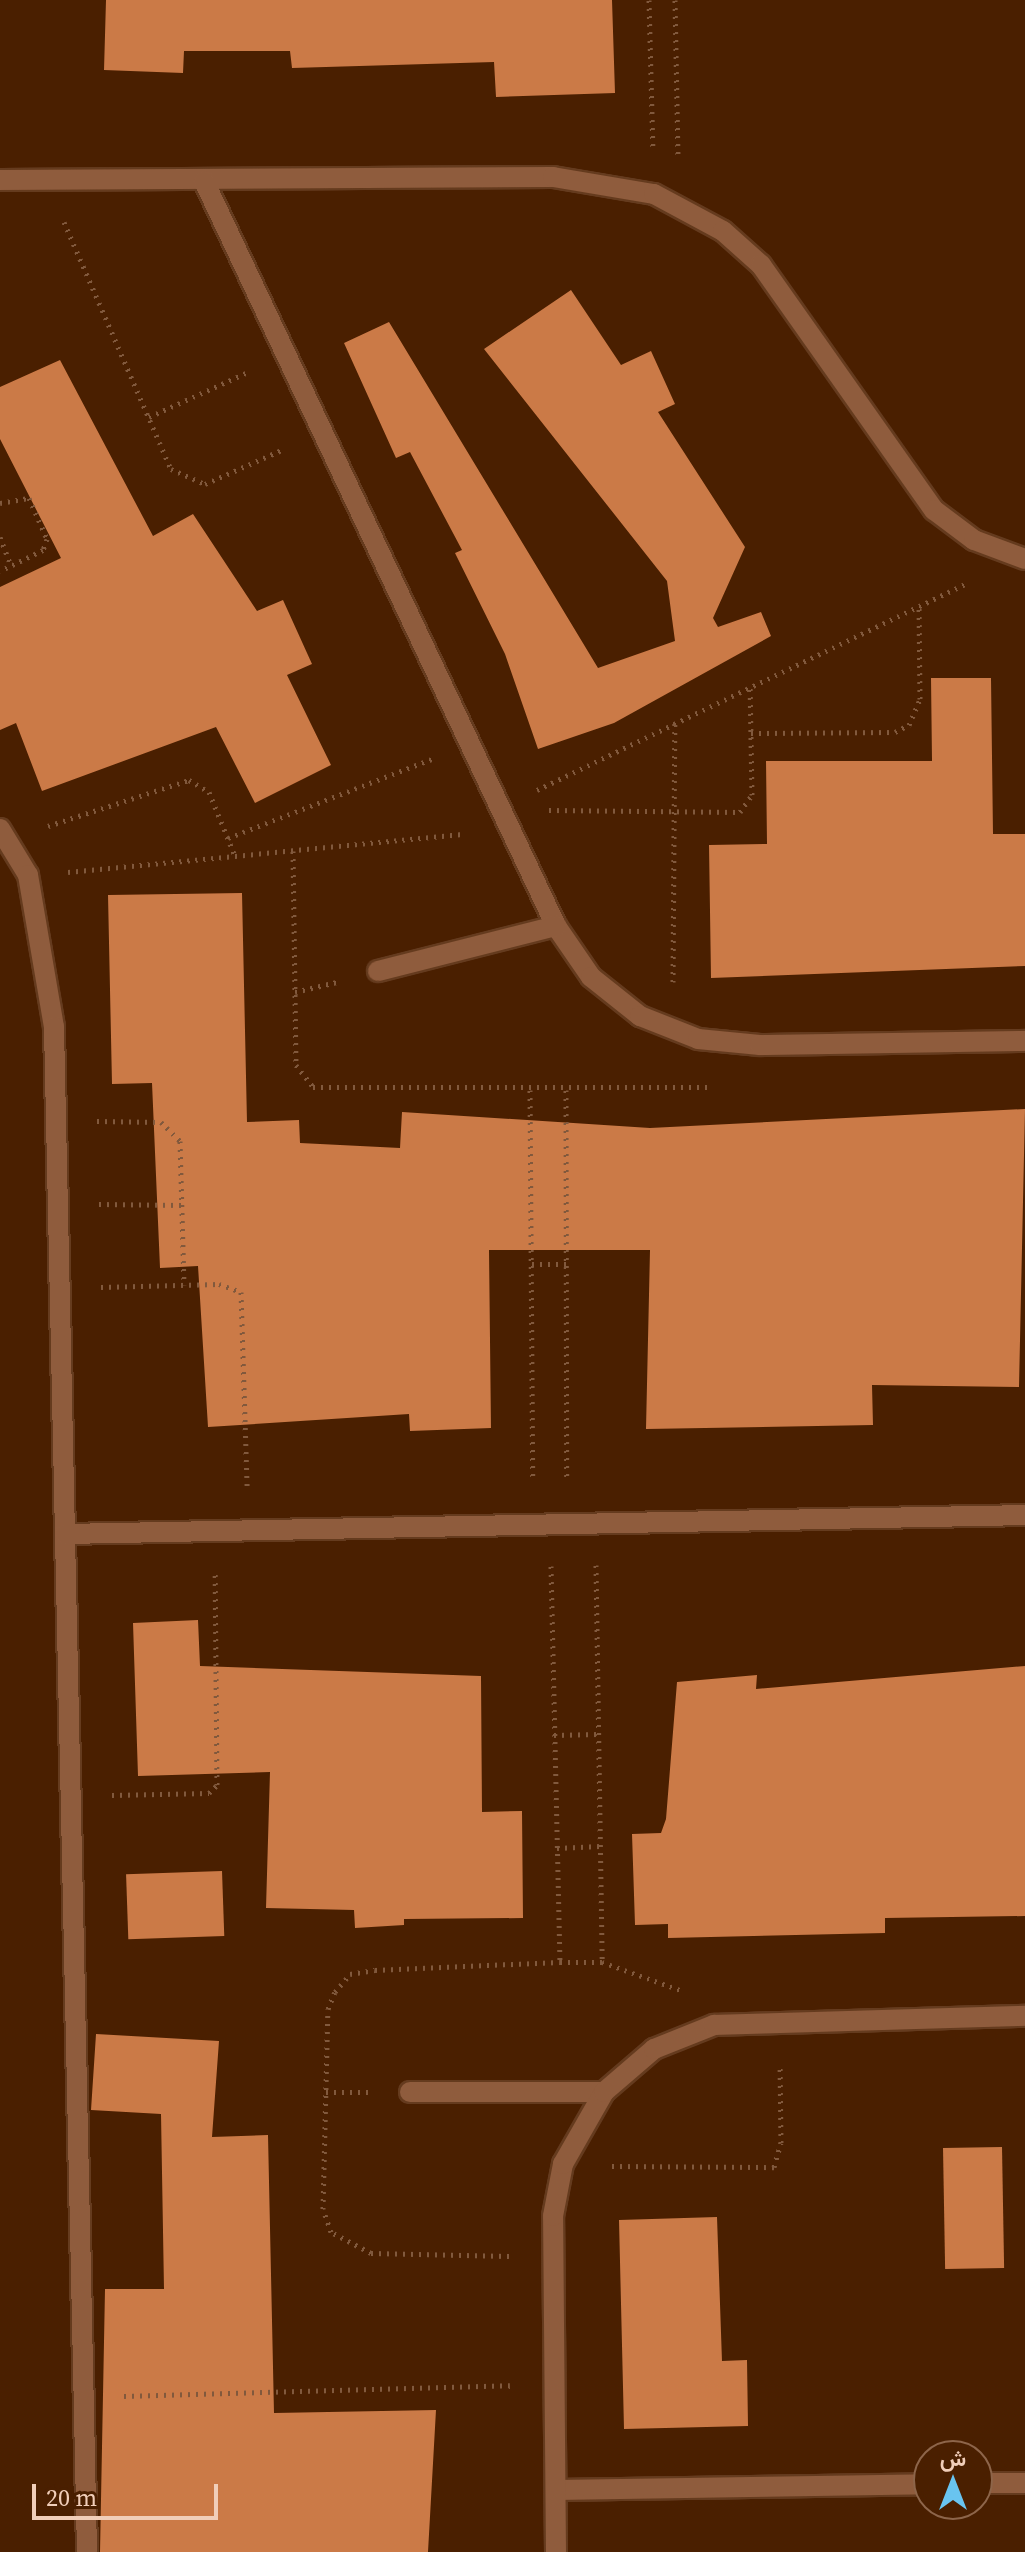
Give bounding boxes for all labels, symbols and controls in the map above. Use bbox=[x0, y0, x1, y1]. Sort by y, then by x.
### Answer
north arrow bbox=[913, 2440, 993, 2520]
text: ش bbox=[940, 2443, 966, 2473]
scale bar bbox=[36, 2468, 222, 2518]
text: 20 m bbox=[46, 2481, 97, 2514]

